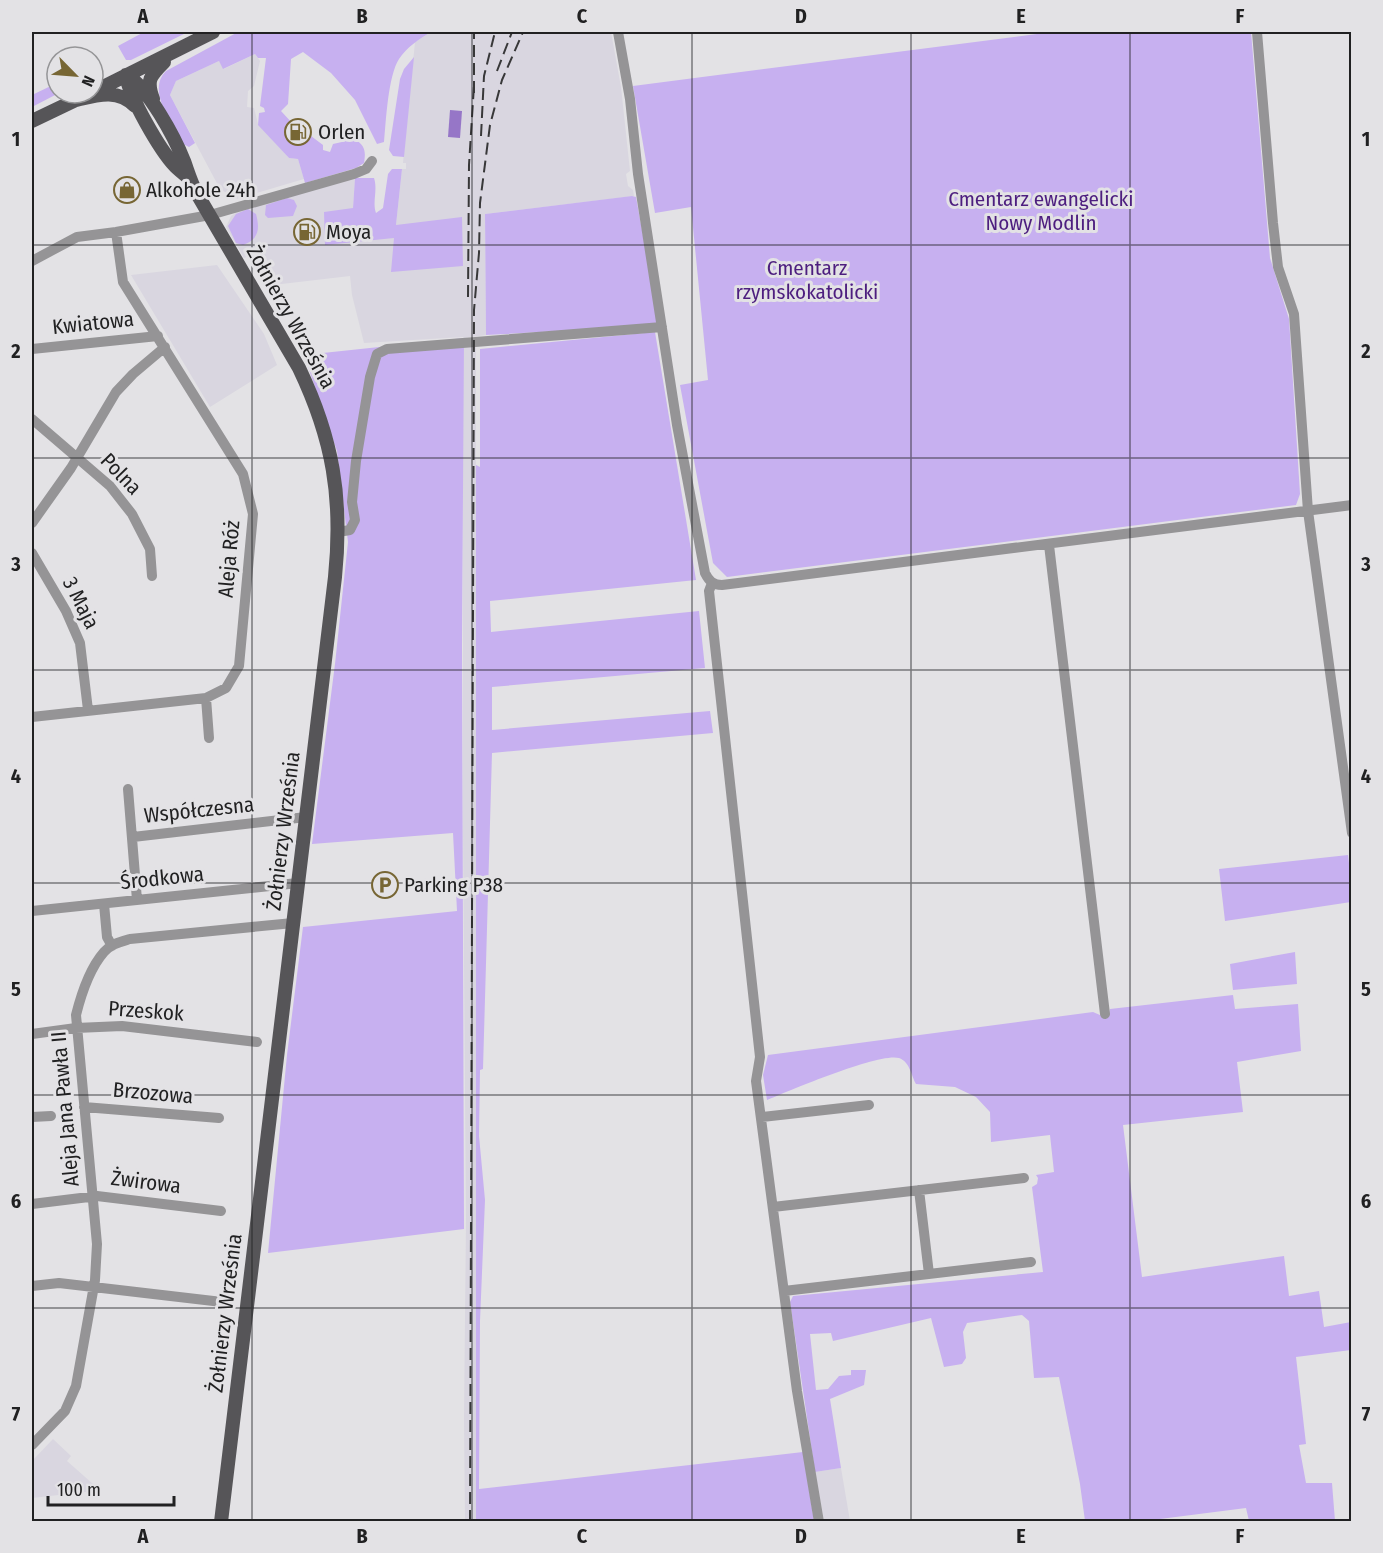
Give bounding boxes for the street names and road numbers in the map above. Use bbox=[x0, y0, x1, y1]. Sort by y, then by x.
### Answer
street label: Żołnierzy Września bbox=[241, 241, 341, 393]
street label: Kwiatowa bbox=[51, 306, 135, 340]
street label: Polna bbox=[95, 448, 147, 500]
street label: Aleja Róż bbox=[213, 519, 245, 599]
street label: 3 Maja bbox=[57, 573, 105, 633]
street label: Żołnierzy Września bbox=[260, 750, 306, 912]
street label: Współczesna bbox=[143, 791, 255, 829]
street label: Środkowa bbox=[119, 861, 205, 895]
street label: Przeskok bbox=[107, 995, 185, 1027]
street label: Aleja Jana Pawła II bbox=[45, 1030, 85, 1188]
street label: Brzozowa bbox=[112, 1077, 194, 1109]
street label: Żwirowa bbox=[110, 1165, 182, 1199]
street label: Żołnierzy Września bbox=[202, 1232, 248, 1394]

